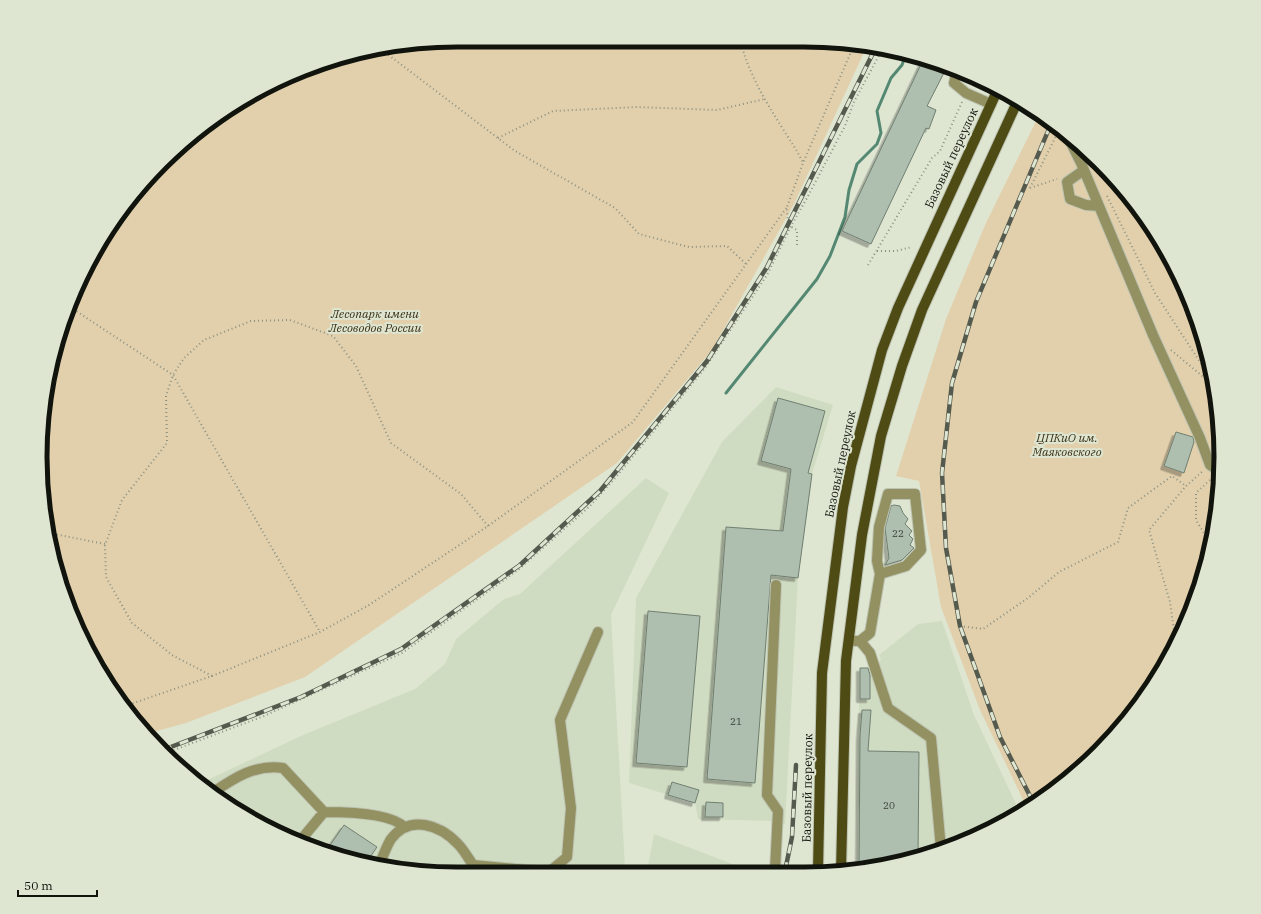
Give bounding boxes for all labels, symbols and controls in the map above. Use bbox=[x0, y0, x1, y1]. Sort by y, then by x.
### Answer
street label: Базовый переулок bbox=[921, 105, 981, 211]
park label: Лесопарк имени Лесоводов России bbox=[328, 306, 421, 335]
street label: Базовый переулок bbox=[821, 409, 859, 519]
park label: ЦПКиО им. Маяковского bbox=[1031, 430, 1102, 459]
house number: 22 bbox=[892, 527, 904, 540]
house number: 21 bbox=[730, 715, 742, 728]
street label: Базовый переулок bbox=[799, 733, 815, 843]
house number: 20 bbox=[883, 799, 895, 812]
scale bar bbox=[18, 872, 97, 898]
text: 50 m bbox=[24, 878, 53, 893]

